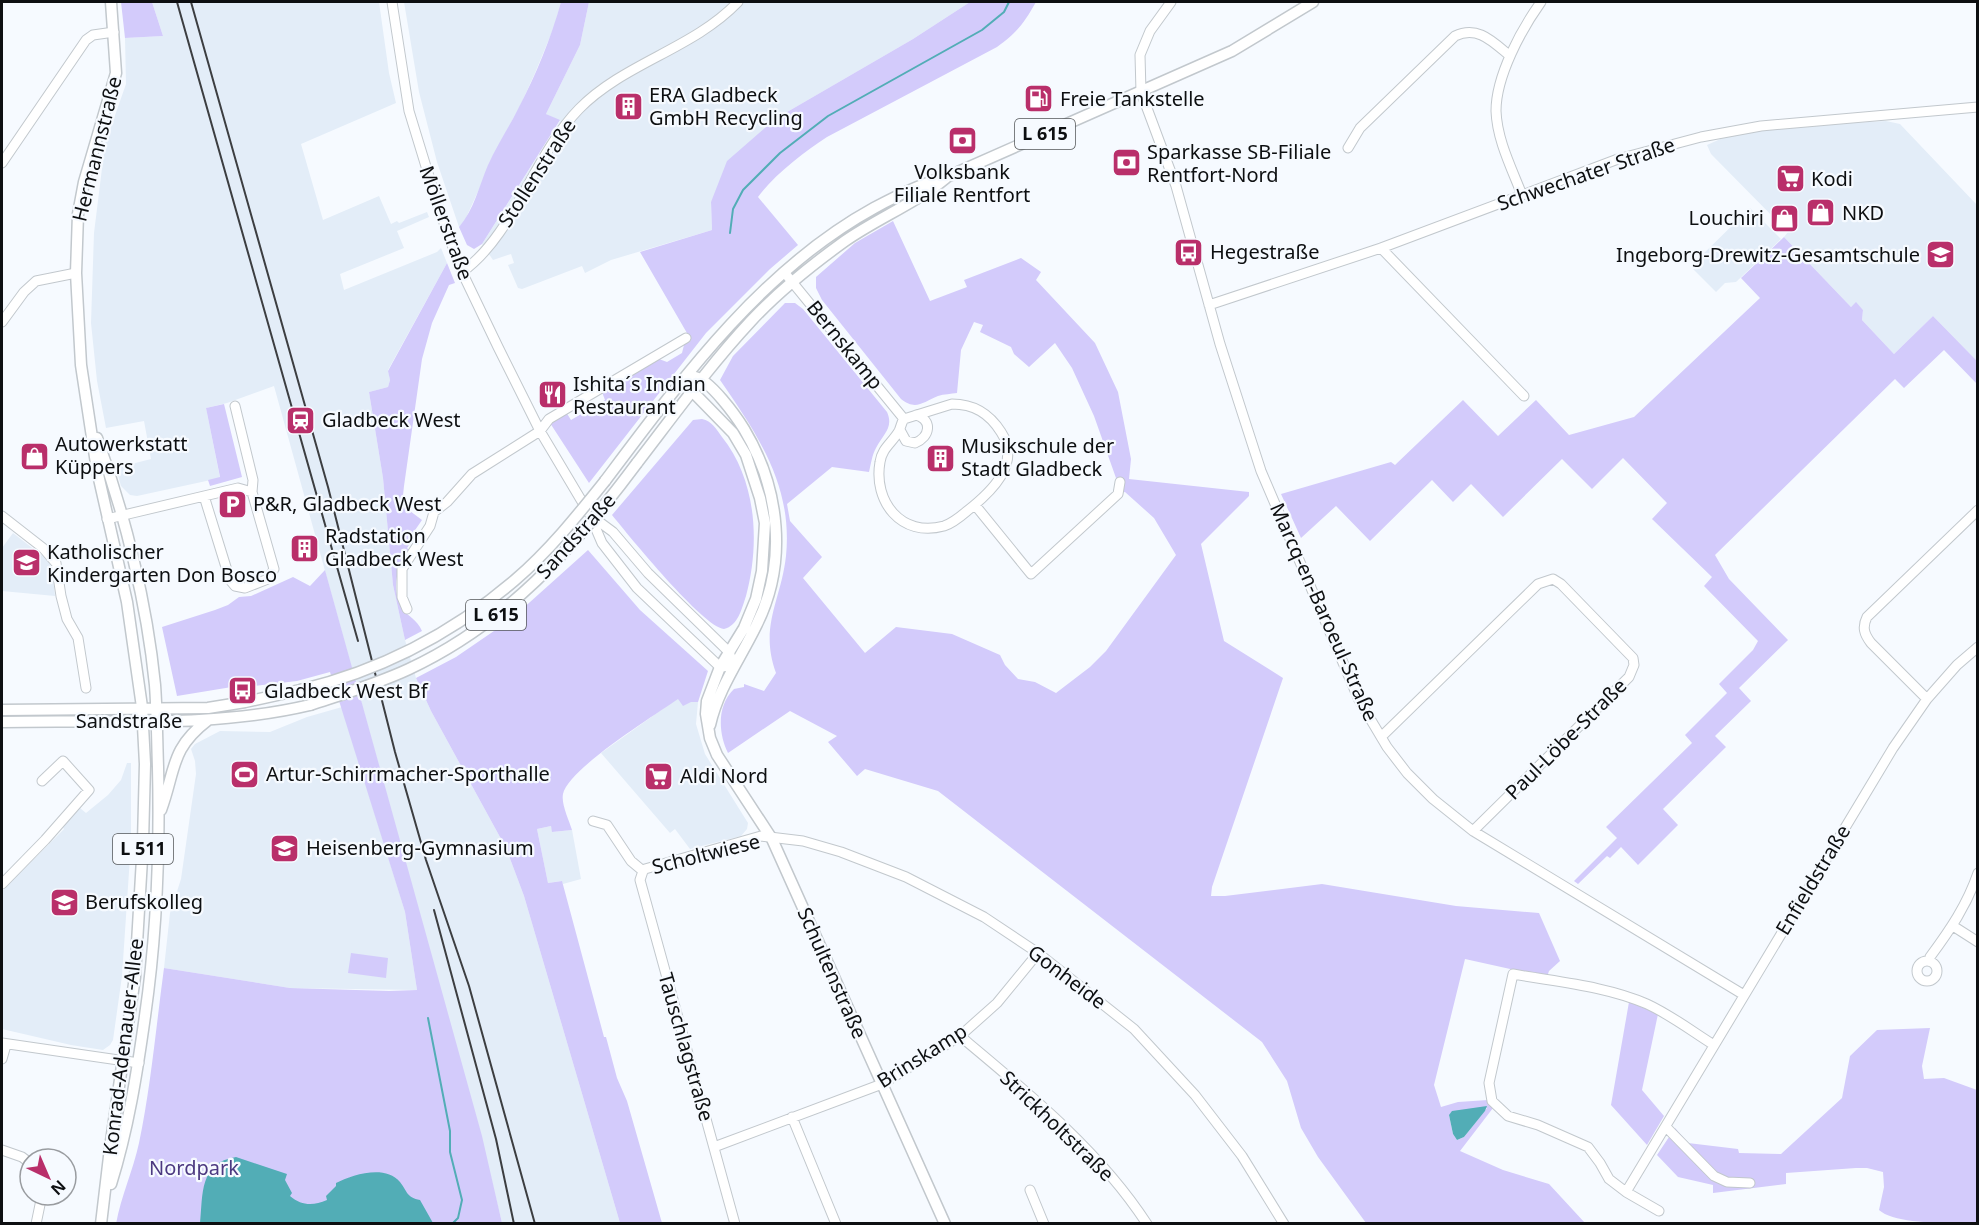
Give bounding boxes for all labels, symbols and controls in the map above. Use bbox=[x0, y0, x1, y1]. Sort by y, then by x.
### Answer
street label: Hermannstraße bbox=[65, 73, 128, 224]
place label: ERA Gladbeck GmbH Recycling bbox=[649, 81, 803, 131]
fuel station icon: Freie Tankstelle bbox=[1023, 83, 1055, 115]
place label: Freie Tankstelle bbox=[1060, 85, 1205, 112]
building icon: ERA Gladbeck GmbH Recycling bbox=[612, 90, 644, 122]
street label: Stollenstraße bbox=[491, 113, 582, 232]
road number: L 615 bbox=[1015, 119, 1075, 149]
bank icon: Volksbank Filiale Rentfort bbox=[946, 125, 978, 157]
street label: Schwechater Straße bbox=[1493, 130, 1678, 217]
place label: Sparkasse SB-Filiale Rentfort-Nord bbox=[1147, 138, 1331, 188]
bank icon: Sparkasse SB-Filiale Rentfort-Nord bbox=[1110, 147, 1142, 179]
place label: Volksbank Filiale Rentfort bbox=[894, 158, 1030, 208]
street label: Möllerstraße bbox=[413, 162, 480, 284]
supermarket icon: Kodi bbox=[1774, 163, 1806, 195]
place label: Kodi bbox=[1811, 165, 1853, 192]
shop icon: NKD bbox=[1805, 197, 1837, 229]
place label: NKD bbox=[1842, 199, 1884, 226]
shop icon: Louchiri bbox=[1769, 202, 1801, 234]
place label: Louchiri bbox=[1689, 204, 1764, 231]
bus stop icon: Hegestraße bbox=[1173, 236, 1205, 268]
place label: Hegestraße bbox=[1210, 238, 1319, 265]
school or university icon: Ingeborg-Drewitz-Gesamtschule bbox=[1925, 239, 1957, 271]
place label: Ingeborg-Drewitz-Gesamtschule bbox=[1616, 241, 1920, 268]
street label: Bernskamp bbox=[801, 294, 890, 395]
place label: Ishita´s Indian Restaurant bbox=[573, 370, 706, 420]
restaurant icon: Ishita´s Indian Restaurant bbox=[536, 379, 568, 411]
station icon: Gladbeck West bbox=[285, 404, 317, 436]
place label: Gladbeck West bbox=[322, 406, 461, 433]
place label: Autowerkstatt Küppers bbox=[55, 430, 187, 480]
place label: Musikschule der Stadt Gladbeck bbox=[961, 432, 1114, 482]
shop icon: Autowerkstatt Küppers bbox=[18, 440, 50, 472]
building icon: Musikschule der Stadt Gladbeck bbox=[924, 442, 956, 474]
street label: Sandstraße bbox=[530, 487, 621, 584]
parking icon: P&R, Gladbeck West bbox=[216, 488, 248, 520]
place label: P&R, Gladbeck West bbox=[253, 490, 441, 517]
street label: Marcq-en-Baroeul-Straße bbox=[1264, 498, 1385, 725]
place label: Radstation Gladbeck West bbox=[325, 522, 464, 572]
building icon: Radstation Gladbeck West bbox=[288, 532, 320, 564]
place label: Katholischer Kindergarten Don Bosco bbox=[47, 538, 277, 588]
school or university icon: Katholischer Kindergarten Don Bosco bbox=[10, 547, 42, 579]
road number: L 615 bbox=[466, 600, 526, 630]
street label: Paul-Löbe-Straße bbox=[1499, 672, 1632, 805]
bus stop icon: Gladbeck West Bf bbox=[227, 675, 259, 707]
place label: Gladbeck West Bf bbox=[264, 677, 429, 704]
street label: Sandstraße bbox=[76, 707, 182, 734]
sports icon: Artur-Schirrmacher-Sporthalle bbox=[229, 758, 261, 790]
place label: Artur-Schirrmacher-Sporthalle bbox=[266, 760, 550, 787]
supermarket icon: Aldi Nord bbox=[643, 760, 675, 792]
place label: Aldi Nord bbox=[680, 762, 768, 789]
street label: Enfieldstraße bbox=[1769, 820, 1856, 940]
street label: Scholtwiese bbox=[649, 827, 763, 880]
school or university icon: Heisenberg-Gymnasium bbox=[269, 832, 301, 864]
road number: L 511 bbox=[113, 834, 173, 864]
place label: Heisenberg-Gymnasium bbox=[306, 834, 534, 861]
school or university icon: Berufskolleg bbox=[48, 886, 80, 918]
place label: Berufskolleg bbox=[85, 888, 203, 915]
street label: Schultenstraße bbox=[791, 903, 873, 1043]
street label: Konrad-Adenauer-Allee bbox=[96, 937, 149, 1157]
street label: Gonheide bbox=[1023, 938, 1112, 1015]
street label: Tauschlagstraße bbox=[652, 970, 721, 1124]
street label: Brinskamp bbox=[872, 1017, 972, 1094]
street label: Strickholtstraße bbox=[995, 1064, 1120, 1187]
north arrow bbox=[18, 1147, 78, 1207]
park label: Nordpark bbox=[149, 1154, 239, 1181]
text: N bbox=[46, 1175, 71, 1200]

